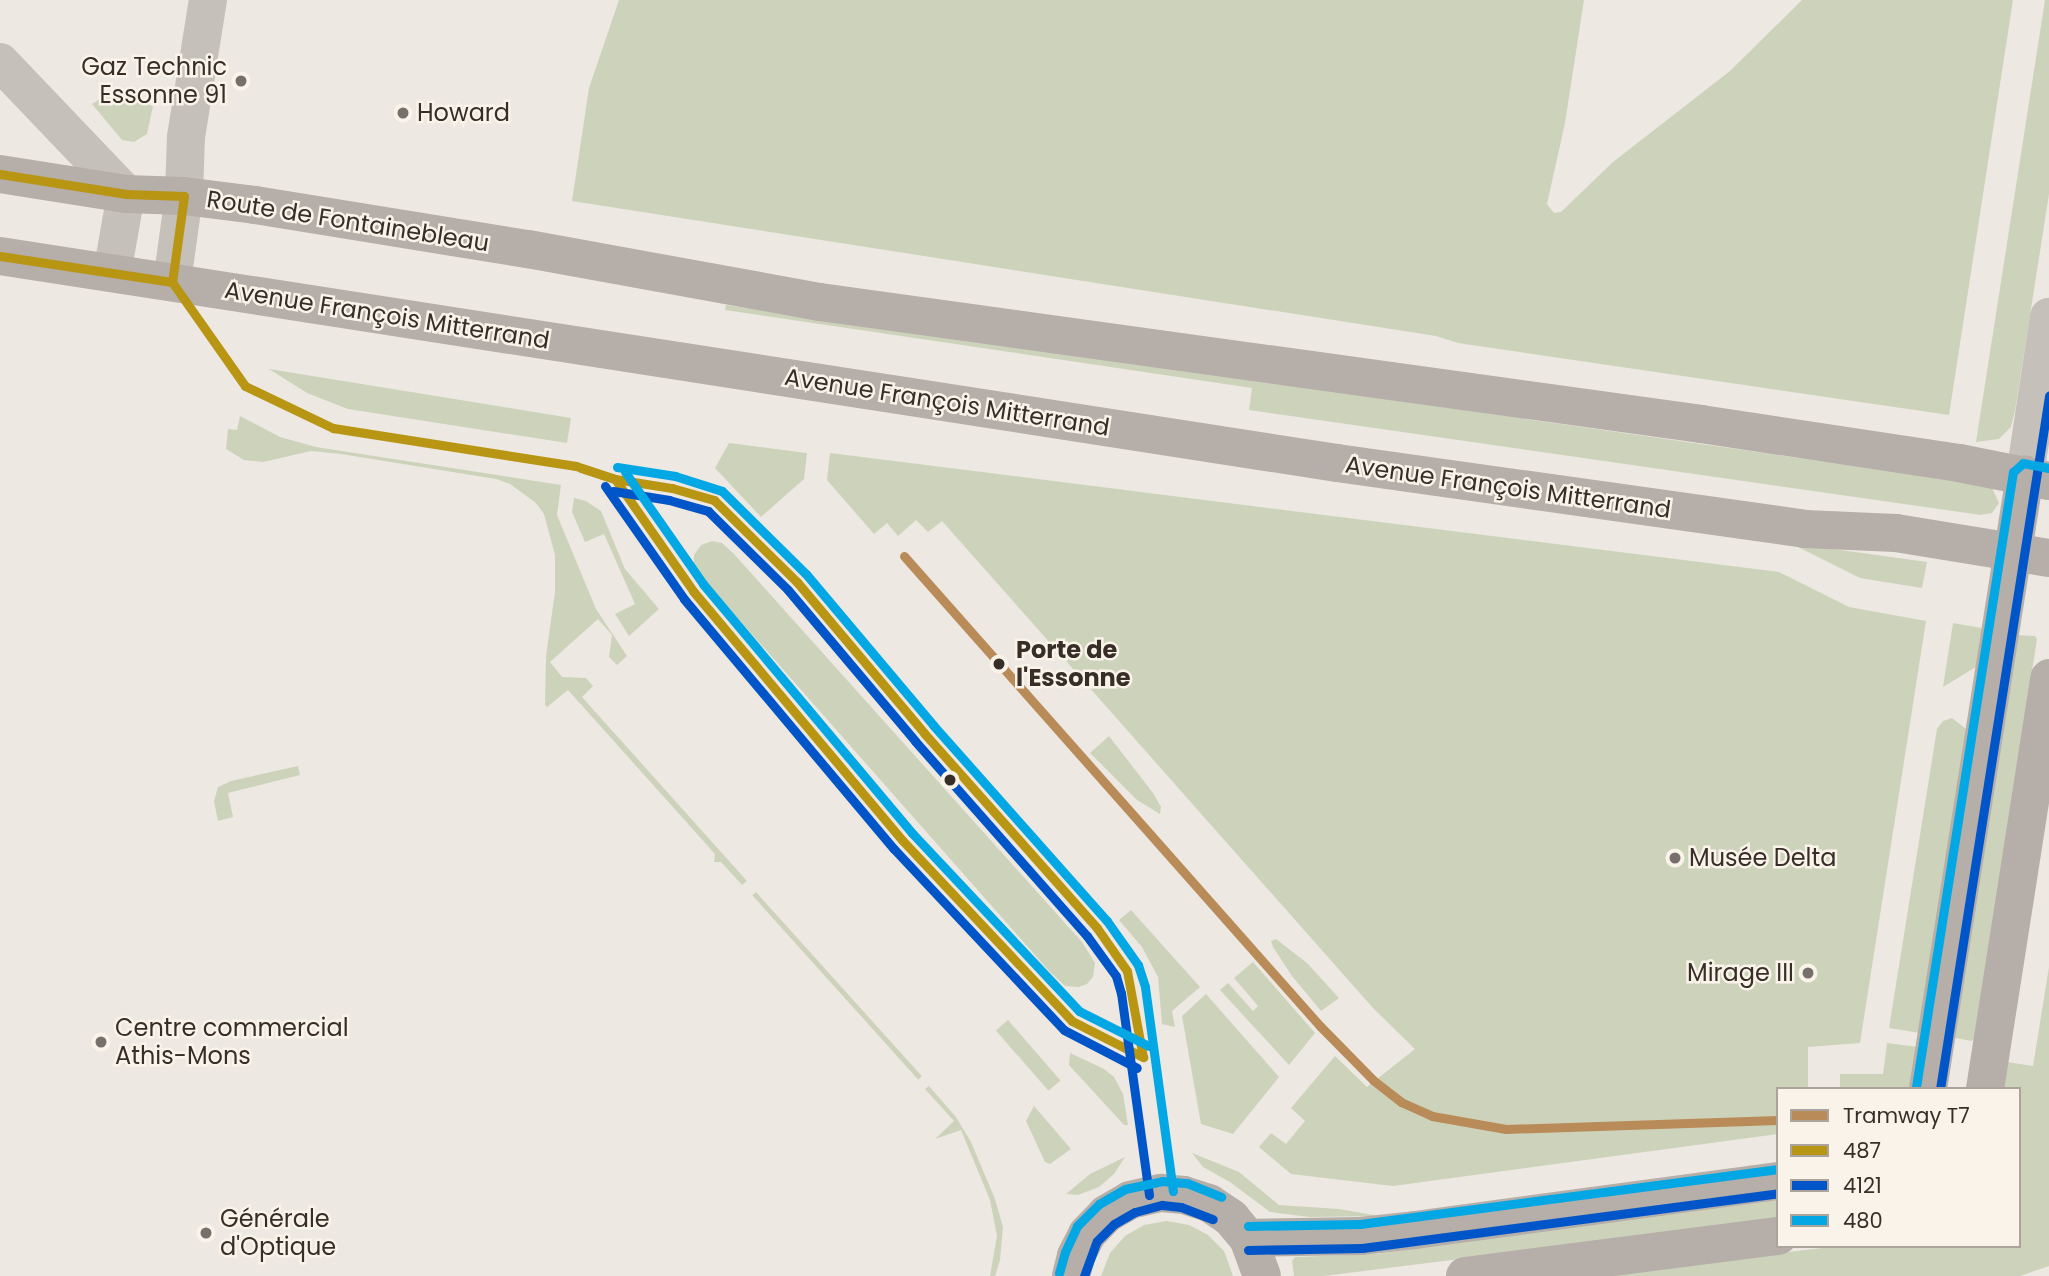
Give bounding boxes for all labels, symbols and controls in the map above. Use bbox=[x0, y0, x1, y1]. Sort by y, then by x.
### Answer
place label: Gaz Technic Essonne 91 bbox=[81, 53, 227, 109]
marker: Gaz Technic Essonne 91 bbox=[233, 73, 249, 89]
place label: Howard bbox=[417, 99, 510, 127]
marker: Howard bbox=[395, 105, 411, 121]
street label: Route de Fontainebleau bbox=[205, 184, 491, 258]
street label: Avenue François Mitterrand bbox=[222, 275, 552, 355]
street label: Avenue François Mitterrand bbox=[782, 362, 1112, 442]
street label: Avenue François Mitterrand bbox=[1343, 450, 1673, 524]
place label: Porte de l'Essonne bbox=[1016, 636, 1131, 692]
marker: Porte de l'Essonne bbox=[988, 653, 1010, 675]
unlabelled marker bbox=[943, 773, 957, 787]
place label: Musée Delta bbox=[1689, 844, 1836, 872]
marker: Musée Delta bbox=[1667, 850, 1683, 866]
place label: Mirage III bbox=[1687, 959, 1794, 987]
marker: Mirage III bbox=[1800, 965, 1816, 981]
place label: Centre commercial Athis-Mons bbox=[115, 1014, 349, 1070]
marker: Centre commercial Athis-Mons bbox=[93, 1034, 109, 1050]
legend bbox=[1776, 1087, 2021, 1248]
text: Tramway T7 bbox=[1843, 1101, 1970, 1130]
text: 487 bbox=[1843, 1136, 1881, 1165]
text: 4121 bbox=[1843, 1171, 1882, 1200]
place label: Générale d'Optique bbox=[220, 1205, 336, 1261]
text: 480 bbox=[1843, 1206, 1883, 1235]
marker: Générale d'Optique bbox=[198, 1225, 214, 1241]

